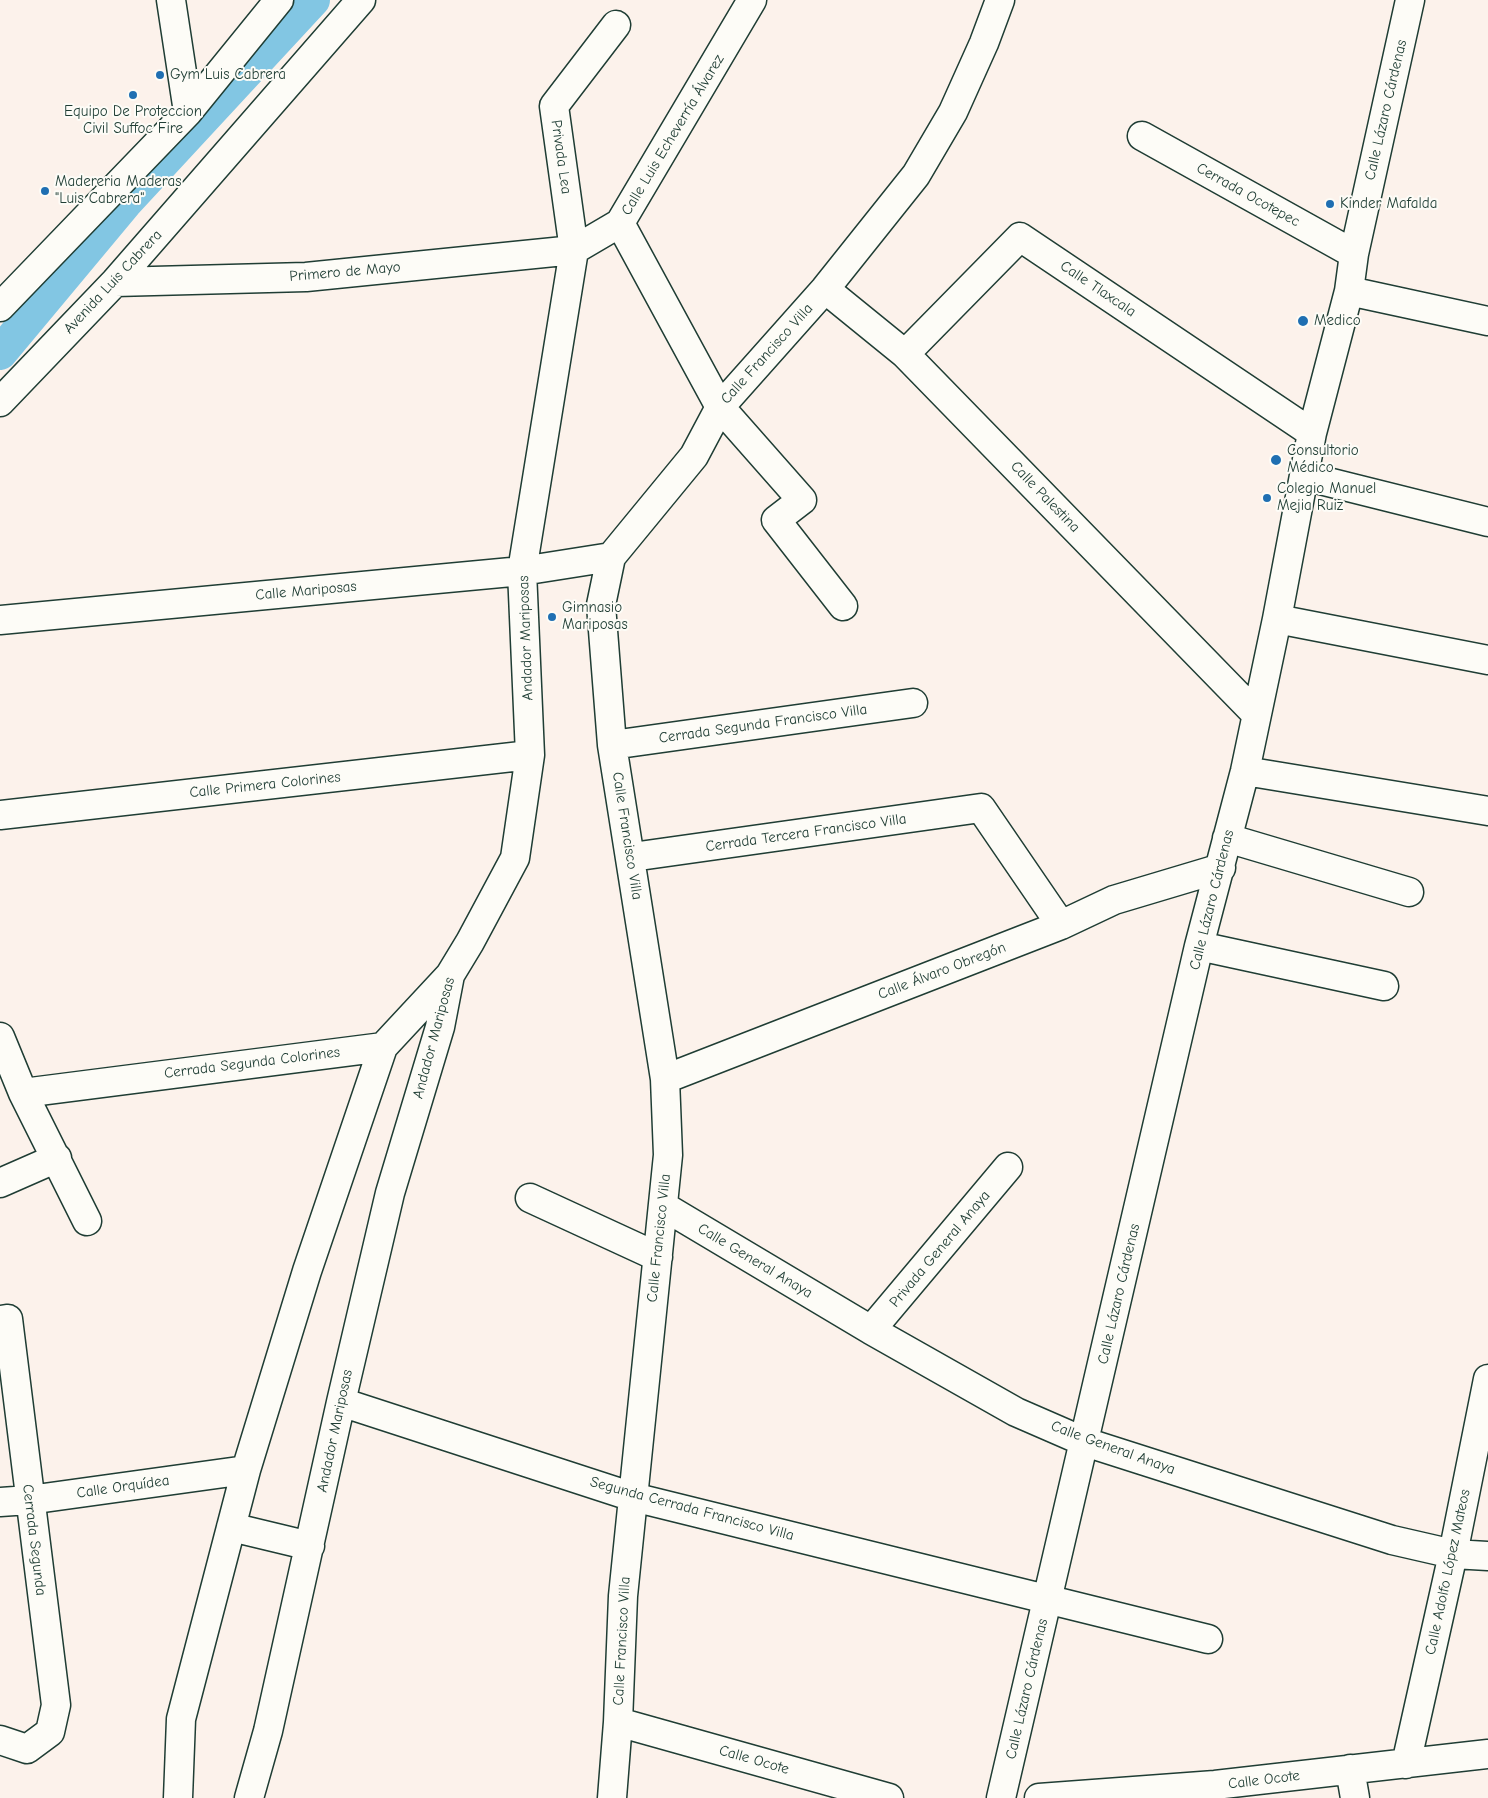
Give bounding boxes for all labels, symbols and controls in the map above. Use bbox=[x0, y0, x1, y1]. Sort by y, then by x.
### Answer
street label: Calle Lázaro Cárdenas bbox=[1361, 38, 1411, 182]
street label: Calle Luis Echeverría Álvarez bbox=[618, 51, 728, 219]
place label: Gym Luis Cabrera bbox=[170, 66, 286, 84]
marker: Gym Luis Cabrera bbox=[154, 69, 166, 81]
marker: Equipo De Proteccion Civil Suffoc Fire bbox=[127, 89, 139, 101]
place label: Equipo De Proteccion Civil Suffoc Fire bbox=[64, 103, 202, 138]
street label: Privada Lea bbox=[547, 119, 575, 195]
street label: Cerrada Ocotepec bbox=[1193, 159, 1303, 231]
place label: Madereria Maderas "Luis Cabrera" bbox=[55, 173, 181, 208]
marker: Madereria Maderas "Luis Cabrera" bbox=[39, 185, 51, 197]
place label: Kinder Mafalda bbox=[1340, 195, 1437, 213]
marker: Kinder Mafalda bbox=[1324, 198, 1336, 210]
street label: Avenida Luis Cabrera bbox=[60, 226, 166, 338]
street label: Calle Tlaxcala bbox=[1057, 257, 1139, 321]
street label: Primero de Mayo bbox=[289, 258, 401, 286]
street label: Calle Francisco Villa bbox=[717, 300, 817, 408]
place label: Medico bbox=[1314, 312, 1361, 330]
marker: Medico bbox=[1296, 314, 1310, 328]
place label: Consultorio Médico bbox=[1287, 442, 1359, 477]
marker: Consultorio Médico bbox=[1269, 453, 1283, 467]
street label: Calle Palestina bbox=[1006, 458, 1084, 536]
place label: Colegio Manuel Mejia Ruiz bbox=[1277, 480, 1376, 515]
marker: Colegio Manuel Mejia Ruiz bbox=[1261, 492, 1273, 504]
street label: Andador Mariposas bbox=[515, 575, 537, 701]
street label: Calle Mariposas bbox=[255, 578, 357, 604]
place label: Gimnasio Mariposas bbox=[562, 599, 628, 634]
marker: Gimnasio Mariposas bbox=[546, 611, 558, 623]
street label: Cerrada Segunda Francisco Villa bbox=[658, 700, 868, 748]
street label: Calle Primera Colorines bbox=[189, 768, 341, 802]
street label: Calle Francisco Villa bbox=[608, 771, 646, 901]
street label: Cerrada Tercera Francisco Villa bbox=[704, 810, 908, 856]
street label: Calle Lázaro Cárdenas bbox=[1186, 828, 1238, 972]
street label: Calle Álvaro Obregón bbox=[876, 938, 1008, 1004]
street label: Andador Mariposas bbox=[409, 975, 459, 1101]
street label: Cerrada Segunda Colorines bbox=[163, 1043, 341, 1083]
street label: Calle Francisco Villa bbox=[643, 1173, 675, 1303]
street label: Privada General Anaya bbox=[886, 1187, 994, 1311]
street label: Calle General Anaya bbox=[694, 1220, 816, 1302]
street label: Calle Lázaro Cárdenas bbox=[1094, 1222, 1144, 1366]
street label: Andador Mariposas bbox=[313, 1368, 357, 1494]
street label: Calle General Anaya bbox=[1048, 1417, 1178, 1479]
street label: Calle Orquídea bbox=[75, 1472, 171, 1502]
street label: Segunda Cerrada Francisco Villa bbox=[588, 1473, 796, 1545]
street label: Cerrada Segunda bbox=[18, 1483, 50, 1597]
street label: Calle Adolfo López Mateos bbox=[1422, 1488, 1474, 1656]
street label: Calle Francisco Villa bbox=[610, 1576, 634, 1706]
street label: Calle Lázaro Cárdenas bbox=[1002, 1617, 1052, 1761]
street label: Calle Ocote bbox=[717, 1741, 791, 1779]
street label: Calle Ocote bbox=[1227, 1767, 1301, 1793]

